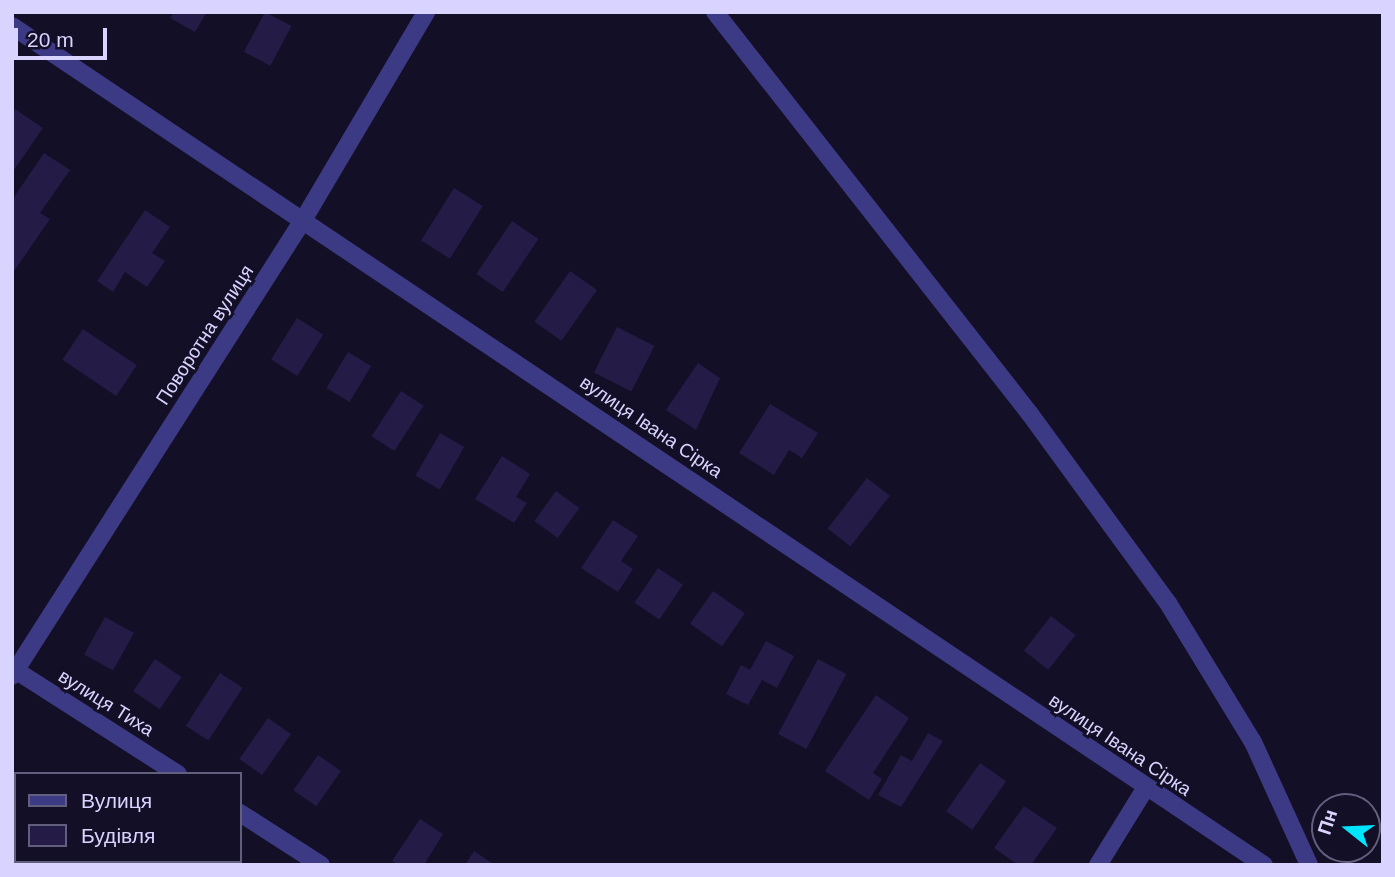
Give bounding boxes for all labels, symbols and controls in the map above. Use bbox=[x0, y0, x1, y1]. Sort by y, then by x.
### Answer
scale bar bbox=[18, 14, 110, 58]
text: 20 m bbox=[27, 28, 74, 51]
street label: Поворотна вулиця bbox=[151, 261, 259, 409]
street label: вулиця Івана Сірка bbox=[575, 371, 727, 483]
street label: вулиця Тиха bbox=[54, 665, 158, 741]
street label: вулиця Івана Сірка bbox=[1044, 689, 1196, 801]
legend bbox=[14, 772, 242, 863]
text: Вулиця bbox=[81, 789, 152, 812]
north arrow bbox=[1311, 793, 1381, 863]
text: Пн bbox=[1314, 807, 1341, 837]
text: Будівля bbox=[81, 824, 155, 847]

